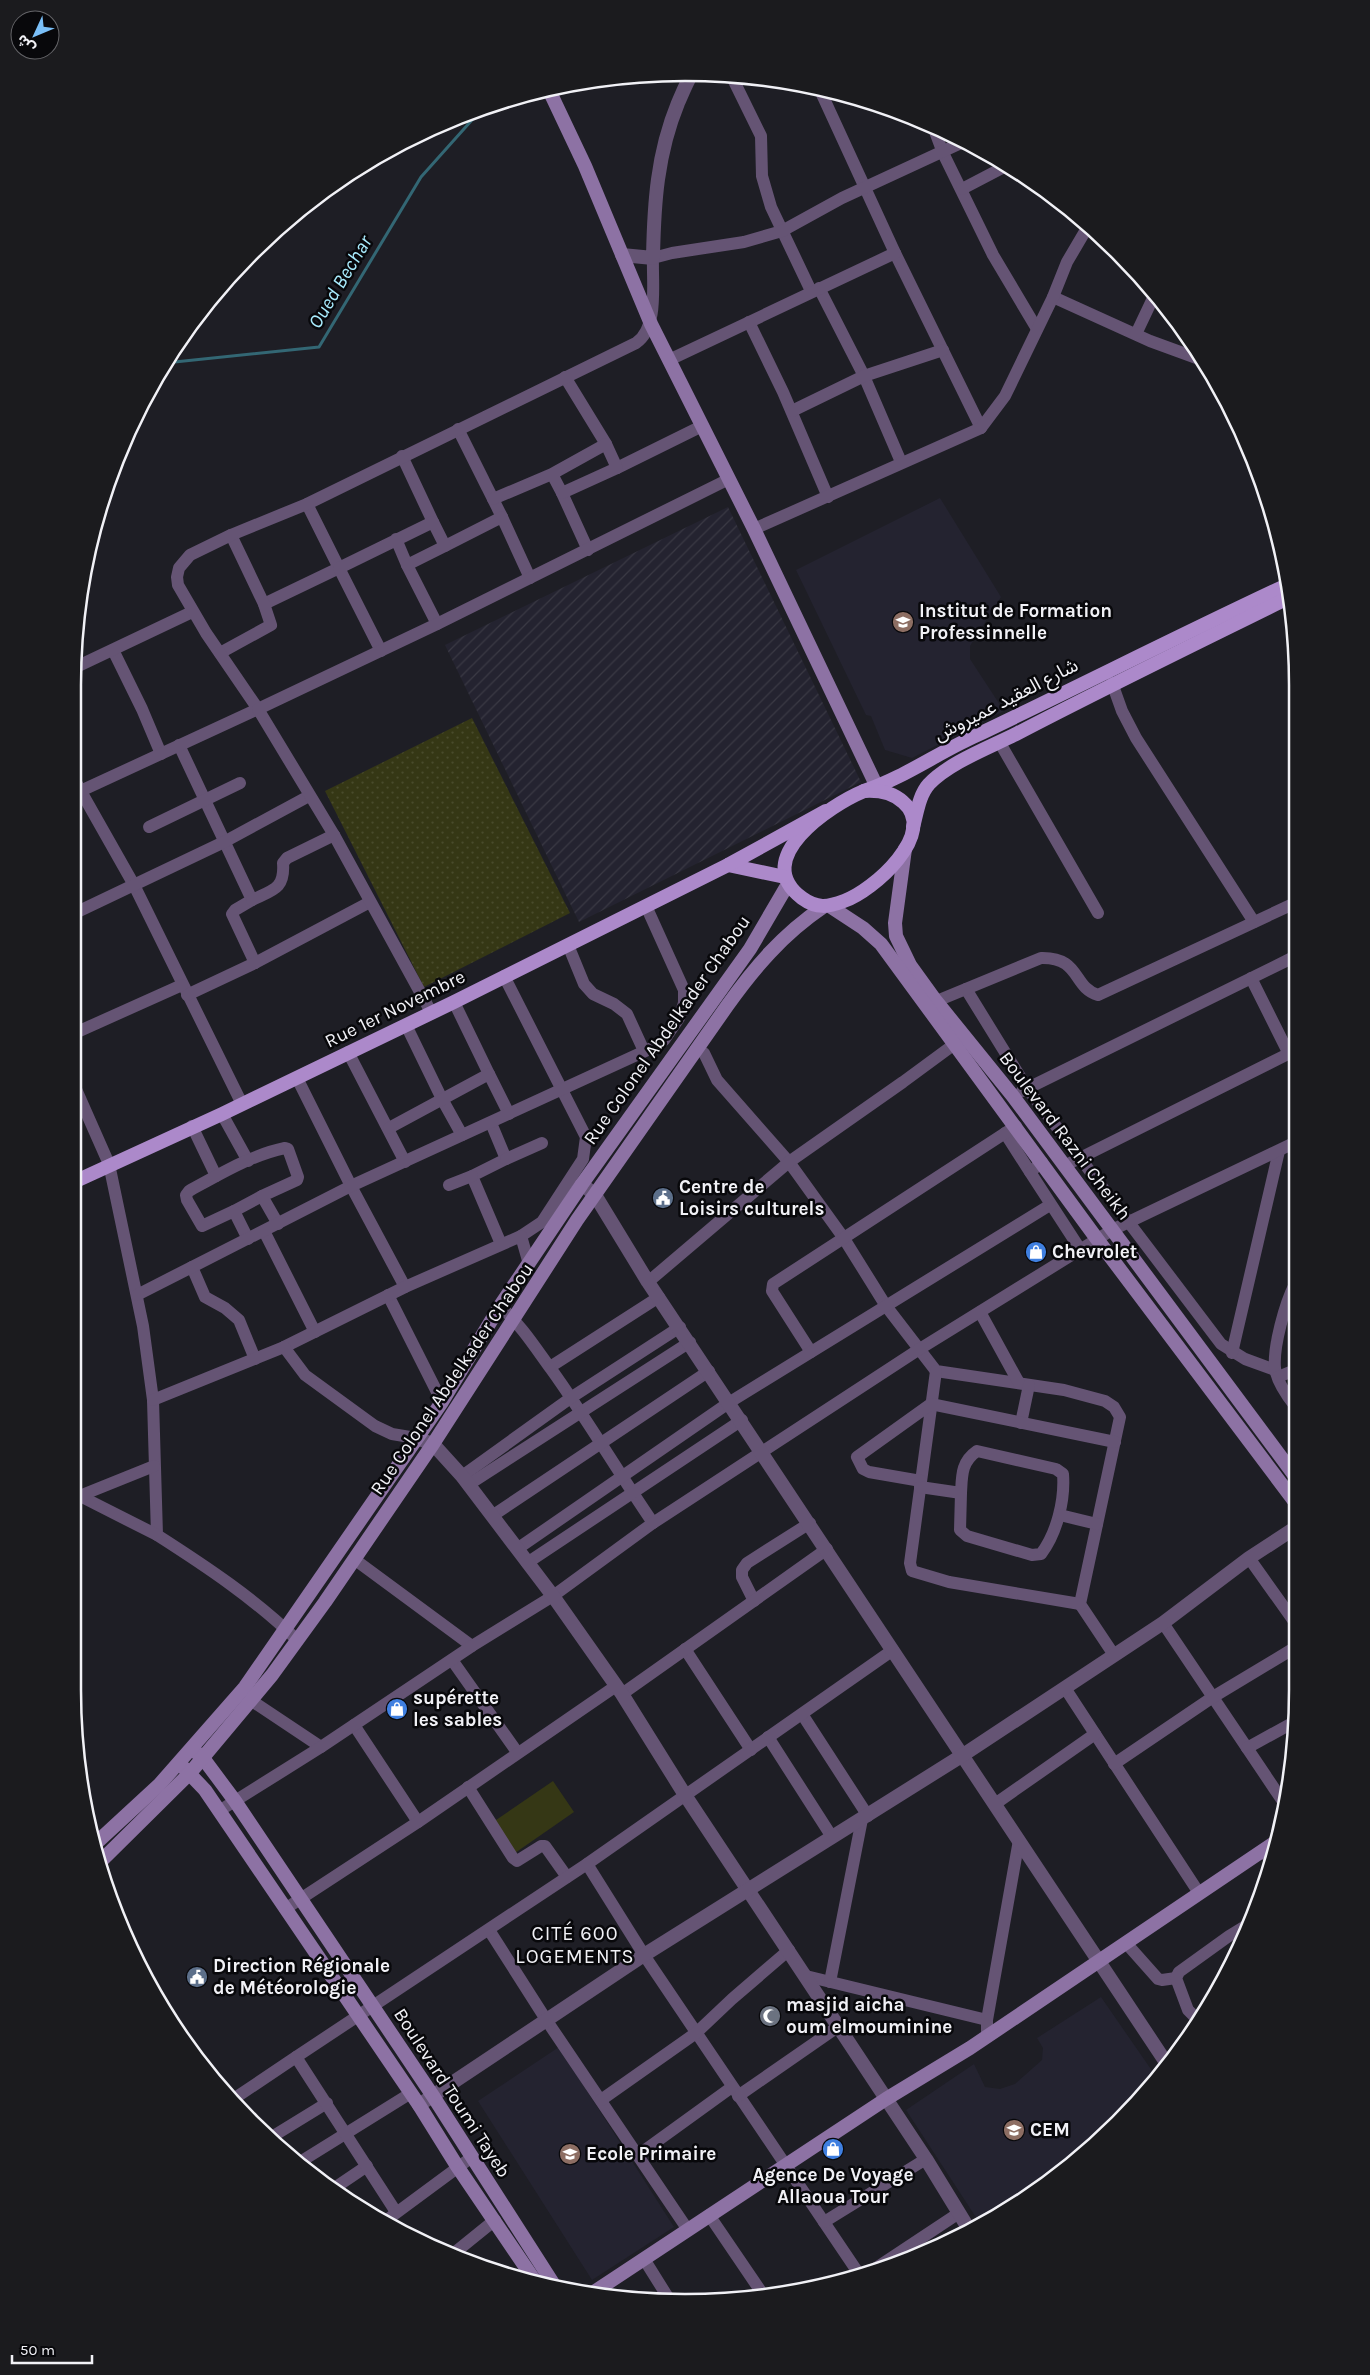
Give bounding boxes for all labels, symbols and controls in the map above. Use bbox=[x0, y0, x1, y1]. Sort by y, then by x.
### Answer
north arrow bbox=[10, 10, 60, 60]
text: ش bbox=[13, 31, 39, 56]
water label: Oued Bechar bbox=[303, 230, 377, 333]
place label: Institut de Formation Professinnelle bbox=[919, 600, 1112, 644]
school or university icon: Institut de Formation Professinnelle bbox=[891, 610, 915, 634]
street label: شارع العقيد عميروش bbox=[930, 654, 1083, 748]
street label: Rue Colonel Abdelkader Chabou bbox=[579, 911, 755, 1149]
street label: Rue 1er Novembre bbox=[321, 966, 469, 1052]
street label: Boulevard Razni Cheikh bbox=[995, 1048, 1135, 1224]
place label: Centre de Loisirs culturels bbox=[679, 1176, 824, 1220]
public building icon: Centre de Loisirs culturels bbox=[651, 1186, 675, 1210]
shop icon: Chevrolet bbox=[1024, 1240, 1048, 1264]
place label: Chevrolet bbox=[1052, 1241, 1137, 1263]
street label: Rue Colonel Abdelkader Chabou bbox=[366, 1259, 538, 1499]
place label: supérette les sables bbox=[413, 1687, 502, 1731]
shop icon: supérette les sables bbox=[385, 1697, 409, 1721]
district label: CITÉ 600 LOGEMENTS bbox=[515, 1921, 635, 1968]
place label: Direction Régionale de Météorologie bbox=[213, 1955, 390, 1999]
public building icon: Direction Régionale de Météorologie bbox=[185, 1965, 209, 1989]
place label: masjid aicha oum elmouminine bbox=[786, 1994, 952, 2038]
street label: Boulevard Toumi Tayeb bbox=[389, 2004, 515, 2182]
mosque icon: masjid aicha oum elmouminine bbox=[758, 2004, 782, 2028]
school or university icon: CEM bbox=[1002, 2118, 1026, 2142]
place label: CEM bbox=[1030, 2119, 1070, 2141]
shop icon: Agence De Voyage Allaoua Tour bbox=[821, 2137, 845, 2161]
school or university icon: Ecole Primaire bbox=[558, 2142, 582, 2166]
place label: Ecole Primaire bbox=[586, 2143, 716, 2165]
place label: Agence De Voyage Allaoua Tour bbox=[753, 2164, 913, 2208]
scale bar bbox=[12, 2332, 92, 2364]
text: 50 m bbox=[20, 2341, 55, 2359]

